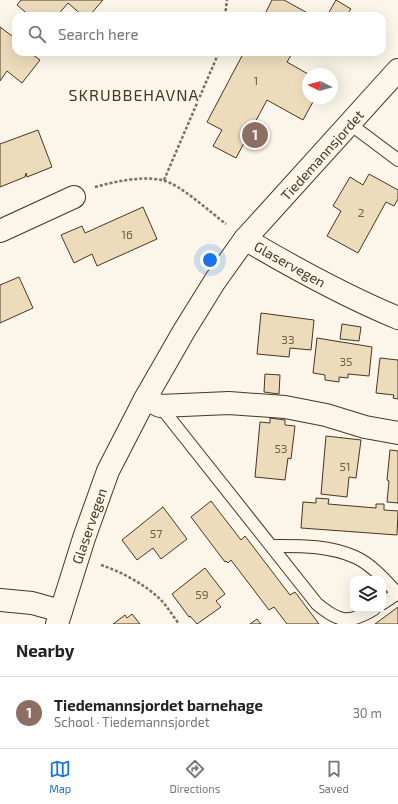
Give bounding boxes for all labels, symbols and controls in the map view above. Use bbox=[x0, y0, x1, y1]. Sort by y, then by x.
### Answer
search box bbox=[12, 12, 386, 56]
icon: search bbox=[26, 23, 48, 45]
text: Search here bbox=[58, 25, 139, 43]
north arrow bbox=[302, 68, 338, 104]
house number: 1 bbox=[254, 73, 258, 87]
district label: SKRUBBEHAVNA bbox=[69, 85, 199, 104]
street label: Tiedemannsjordet bbox=[277, 106, 367, 204]
pin: 1 bbox=[242, 120, 268, 150]
house number: 2 bbox=[358, 205, 365, 219]
house number: 16 bbox=[121, 227, 133, 241]
street label: Glaservegen bbox=[251, 237, 329, 291]
your location bbox=[200, 250, 220, 270]
house number: 33 bbox=[281, 332, 295, 346]
house number: 35 bbox=[339, 354, 353, 368]
house number: 53 bbox=[274, 441, 288, 455]
house number: 51 bbox=[339, 459, 351, 473]
street label: Glaservegen bbox=[68, 486, 110, 566]
house number: 57 bbox=[150, 526, 162, 540]
map controls bbox=[350, 576, 386, 612]
button: layers bbox=[350, 576, 386, 612]
house number: 59 bbox=[195, 587, 209, 601]
text: Nearby bbox=[16, 640, 74, 660]
text: Tiedemannsjordet barnehage bbox=[54, 696, 263, 714]
text: 1 bbox=[26, 705, 32, 721]
text: 30 m bbox=[353, 705, 382, 721]
text: School · Tiedemannsjordet bbox=[54, 714, 210, 730]
tab: Map bbox=[49, 758, 71, 795]
tab: Directions bbox=[170, 758, 220, 795]
tab: Saved bbox=[319, 758, 349, 795]

